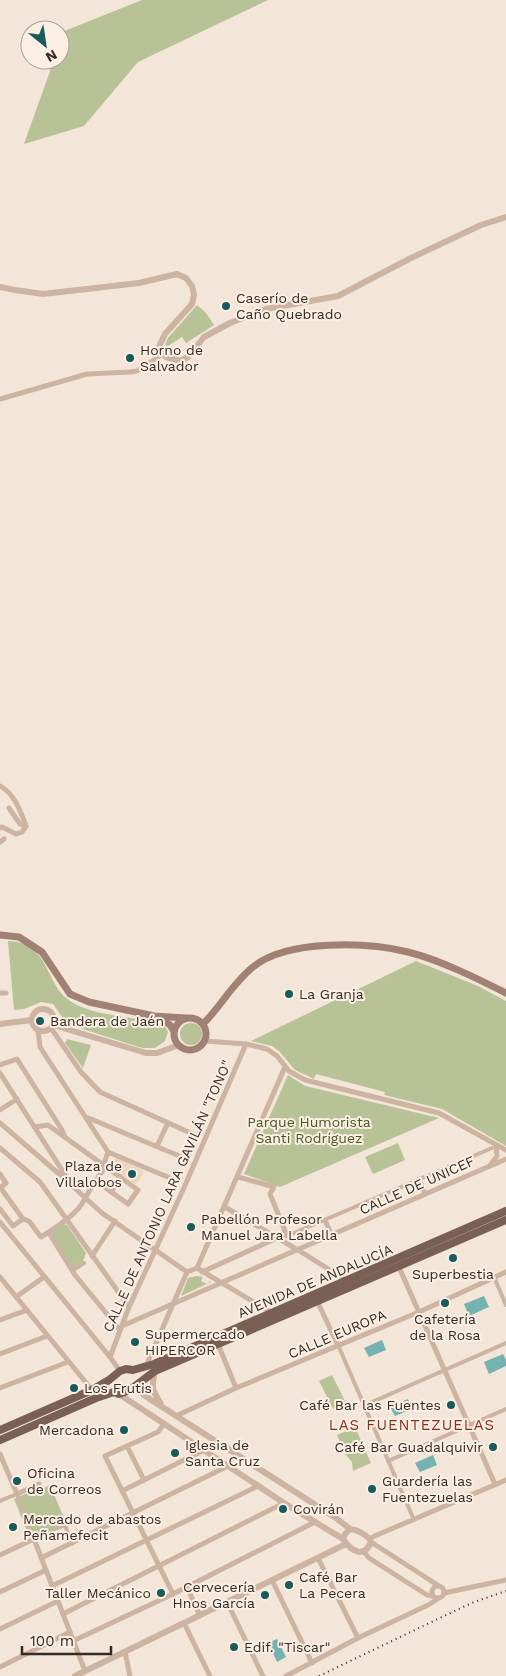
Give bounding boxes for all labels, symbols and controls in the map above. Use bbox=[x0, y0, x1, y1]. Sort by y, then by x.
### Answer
north arrow bbox=[20, 20, 70, 70]
text: N bbox=[43, 47, 60, 66]
place label: Caserío de Caño Quebrado bbox=[236, 290, 342, 322]
marker: Caserío de Caño Quebrado bbox=[220, 300, 232, 312]
place label: Horno de Salvador bbox=[140, 342, 203, 374]
marker: Horno de Salvador bbox=[124, 352, 136, 364]
place label: La Granja bbox=[299, 986, 364, 1002]
marker: La Granja bbox=[283, 988, 295, 1000]
place label: Bandera de Jaén bbox=[50, 1013, 164, 1029]
marker: Bandera de Jaén bbox=[34, 1015, 46, 1027]
street label: CALLE DE ANTONIO LARA GAVILÁN "TONO" bbox=[100, 1058, 234, 1334]
park label: Parque Humorista Santi Rodríguez bbox=[247, 1114, 371, 1146]
street label: CALLE DE UNICEF bbox=[357, 1152, 477, 1218]
place label: Plaza de Villalobos bbox=[55, 1158, 122, 1190]
marker: Plaza de Villalobos bbox=[126, 1168, 138, 1180]
place label: Pabellón Profesor Manuel Jara Labella bbox=[201, 1211, 338, 1243]
marker: Pabellón Profesor Manuel Jara Labella bbox=[185, 1221, 197, 1233]
street label: AVENIDA DE ANDALUCÍA bbox=[235, 1241, 395, 1321]
marker: Superbestia bbox=[447, 1252, 459, 1264]
place label: Superbestia bbox=[412, 1266, 494, 1282]
marker: Cafetería de la Rosa bbox=[439, 1297, 451, 1309]
street label: CALLE EUROPA bbox=[286, 1306, 388, 1362]
place label: Cafetería de la Rosa bbox=[409, 1311, 481, 1343]
place label: Supermercado HIPERCOR bbox=[145, 1326, 245, 1358]
marker: Supermercado HIPERCOR bbox=[129, 1336, 141, 1348]
place label: Los Frutis bbox=[84, 1380, 152, 1396]
marker: Los Frutis bbox=[68, 1382, 80, 1394]
place label: Café Bar las Fuentes bbox=[299, 1397, 441, 1413]
marker: Café Bar las Fuentes bbox=[445, 1399, 457, 1411]
district label: LAS FUENTEZUELAS bbox=[329, 1416, 495, 1434]
place label: Mercadona bbox=[39, 1422, 114, 1438]
marker: Mercadona bbox=[118, 1424, 130, 1436]
place label: Iglesia de Santa Cruz bbox=[185, 1437, 260, 1469]
place label: Café Bar Guadalquivir bbox=[335, 1439, 483, 1455]
marker: Café Bar Guadalquivir bbox=[487, 1441, 499, 1453]
marker: Iglesia de Santa Cruz bbox=[169, 1447, 181, 1459]
place label: Oficina de Correos bbox=[27, 1465, 102, 1497]
place label: Guardería las Fuentezuelas bbox=[382, 1473, 473, 1505]
marker: Oficina de Correos bbox=[11, 1475, 23, 1487]
marker: Guardería las Fuentezuelas bbox=[366, 1483, 378, 1495]
place label: Covirán bbox=[293, 1501, 344, 1517]
marker: Covirán bbox=[277, 1503, 289, 1515]
place label: Mercado de abastos Peñamefecit bbox=[23, 1511, 161, 1543]
marker: Mercado de abastos Peñamefecit bbox=[7, 1521, 19, 1533]
place label: Café Bar La Pecera bbox=[299, 1569, 366, 1601]
place label: Cervecería Hnos García bbox=[173, 1579, 255, 1611]
marker: Café Bar La Pecera bbox=[283, 1579, 295, 1591]
place label: Taller Mecánico bbox=[45, 1585, 151, 1601]
marker: Taller Mecánico bbox=[155, 1587, 167, 1599]
marker: Cervecería Hnos García bbox=[259, 1589, 271, 1601]
scale bar bbox=[22, 1624, 111, 1656]
text: 100 m bbox=[30, 1632, 74, 1650]
place label: Edif. "Tiscar" bbox=[244, 1639, 330, 1655]
marker: Edif. "Tiscar" bbox=[228, 1641, 240, 1653]

